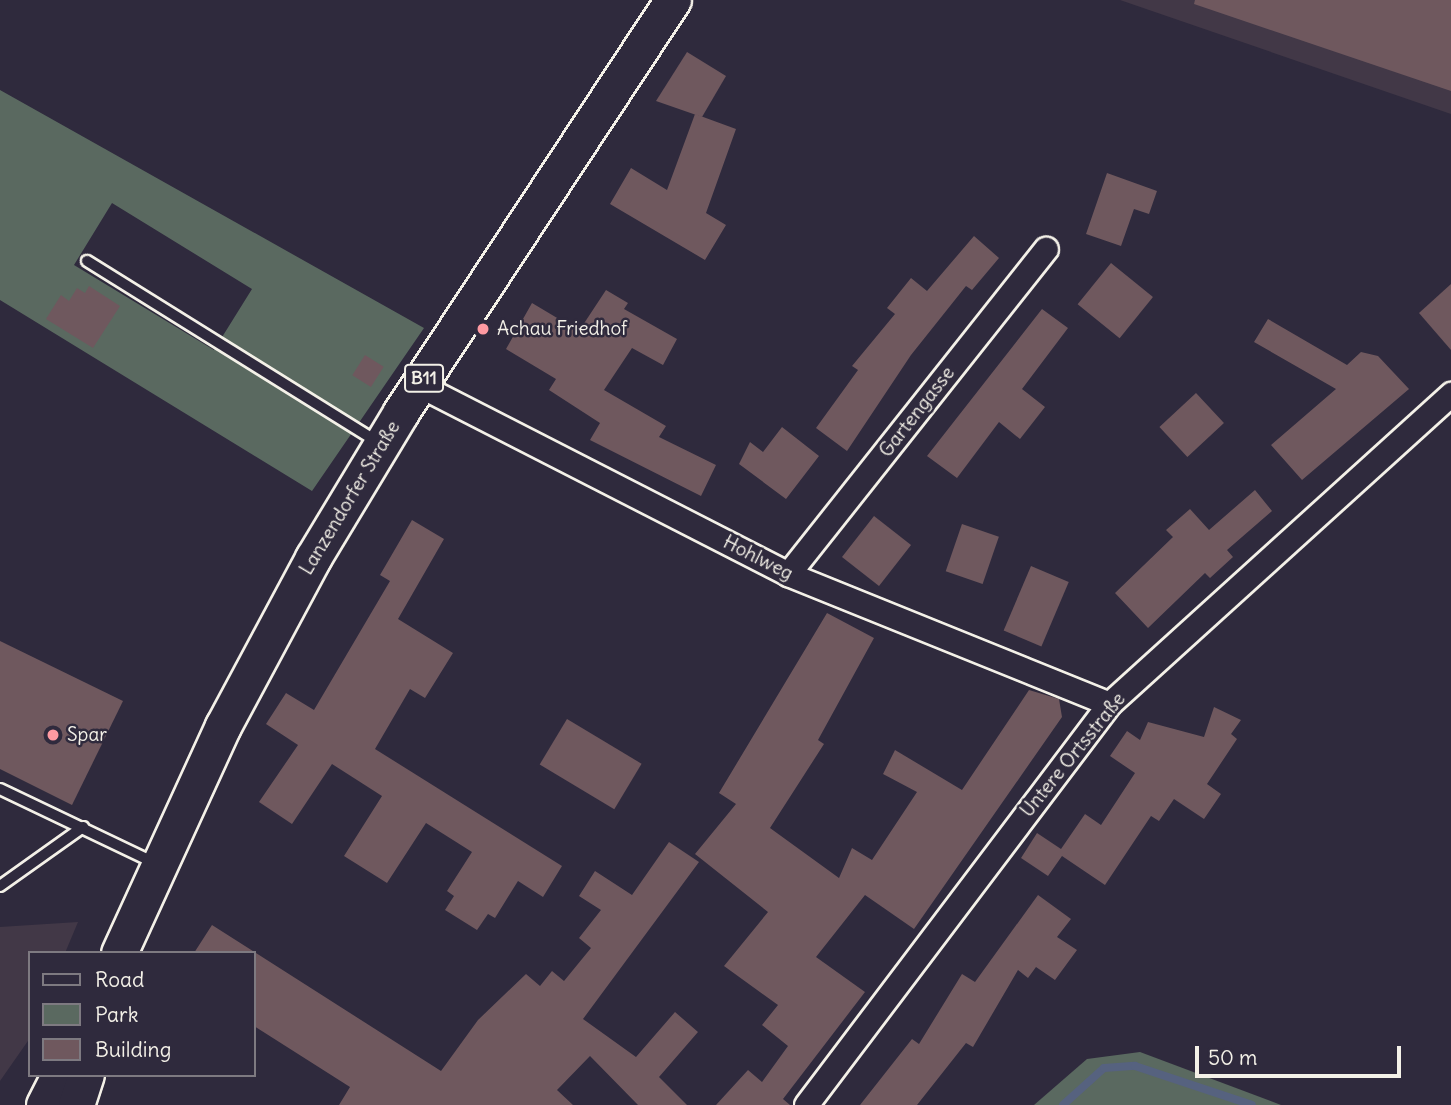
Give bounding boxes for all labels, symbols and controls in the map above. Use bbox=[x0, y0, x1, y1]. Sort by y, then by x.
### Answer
place label: Achau Friedhof bbox=[497, 318, 627, 340]
marker: Achau Friedhof bbox=[475, 321, 491, 337]
street label: Gartengasse bbox=[875, 362, 959, 462]
road number: B11 bbox=[403, 364, 445, 392]
street label: Lanzendorfer Straße bbox=[295, 417, 405, 579]
street label: Hohlweg bbox=[719, 531, 797, 585]
street label: Untere Ortsstraße bbox=[1016, 688, 1130, 822]
place label: Spar bbox=[67, 724, 107, 746]
marker: Spar bbox=[45, 727, 61, 743]
legend bbox=[28, 951, 256, 1077]
text: Road bbox=[95, 966, 144, 993]
text: Park bbox=[95, 1001, 138, 1028]
scale bar bbox=[1199, 1032, 1406, 1076]
text: Building bbox=[95, 1036, 171, 1063]
text: 50 m bbox=[1208, 1044, 1257, 1071]

